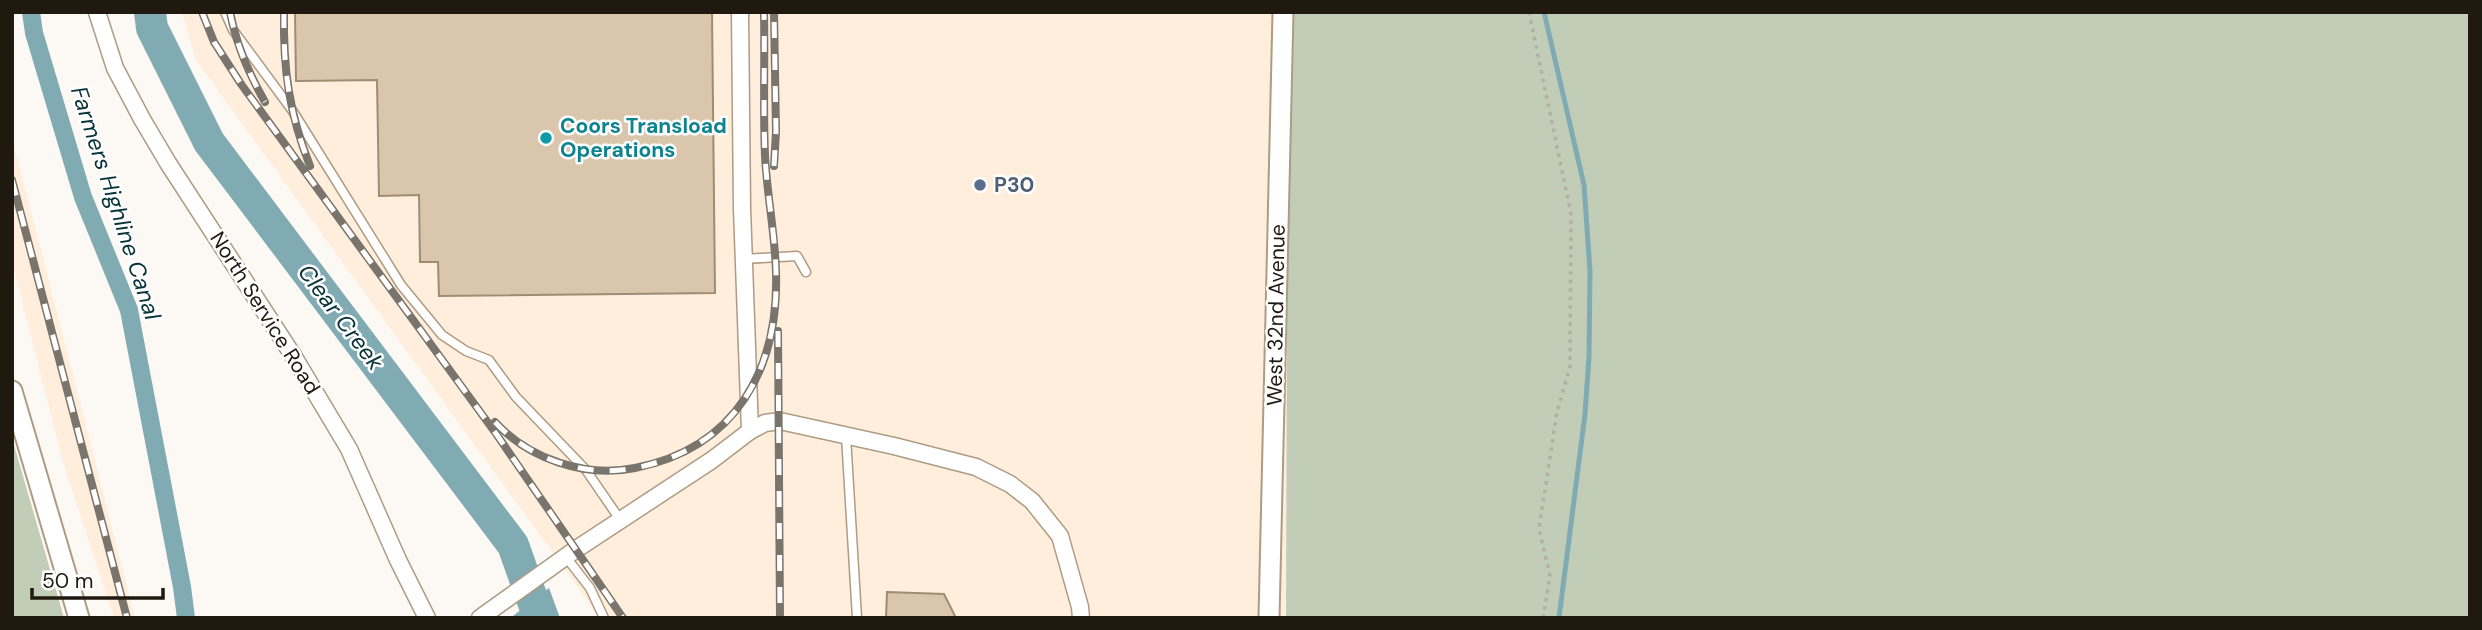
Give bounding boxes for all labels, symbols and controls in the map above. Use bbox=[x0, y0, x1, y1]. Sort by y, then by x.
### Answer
water label: Farmers Highline Canal bbox=[64, 82, 168, 324]
place label: Coors Transload Operations bbox=[560, 112, 727, 164]
marker: Coors Transload Operations bbox=[538, 130, 554, 146]
place label: P30 bbox=[994, 171, 1034, 199]
marker: P30 bbox=[972, 177, 988, 193]
street label: West 32nd Avenue bbox=[1260, 224, 1292, 406]
street label: North Service Road bbox=[204, 226, 326, 400]
water label: Clear Creek bbox=[291, 258, 391, 376]
scale bar bbox=[32, 556, 163, 600]
text: 50 m bbox=[42, 567, 93, 595]

